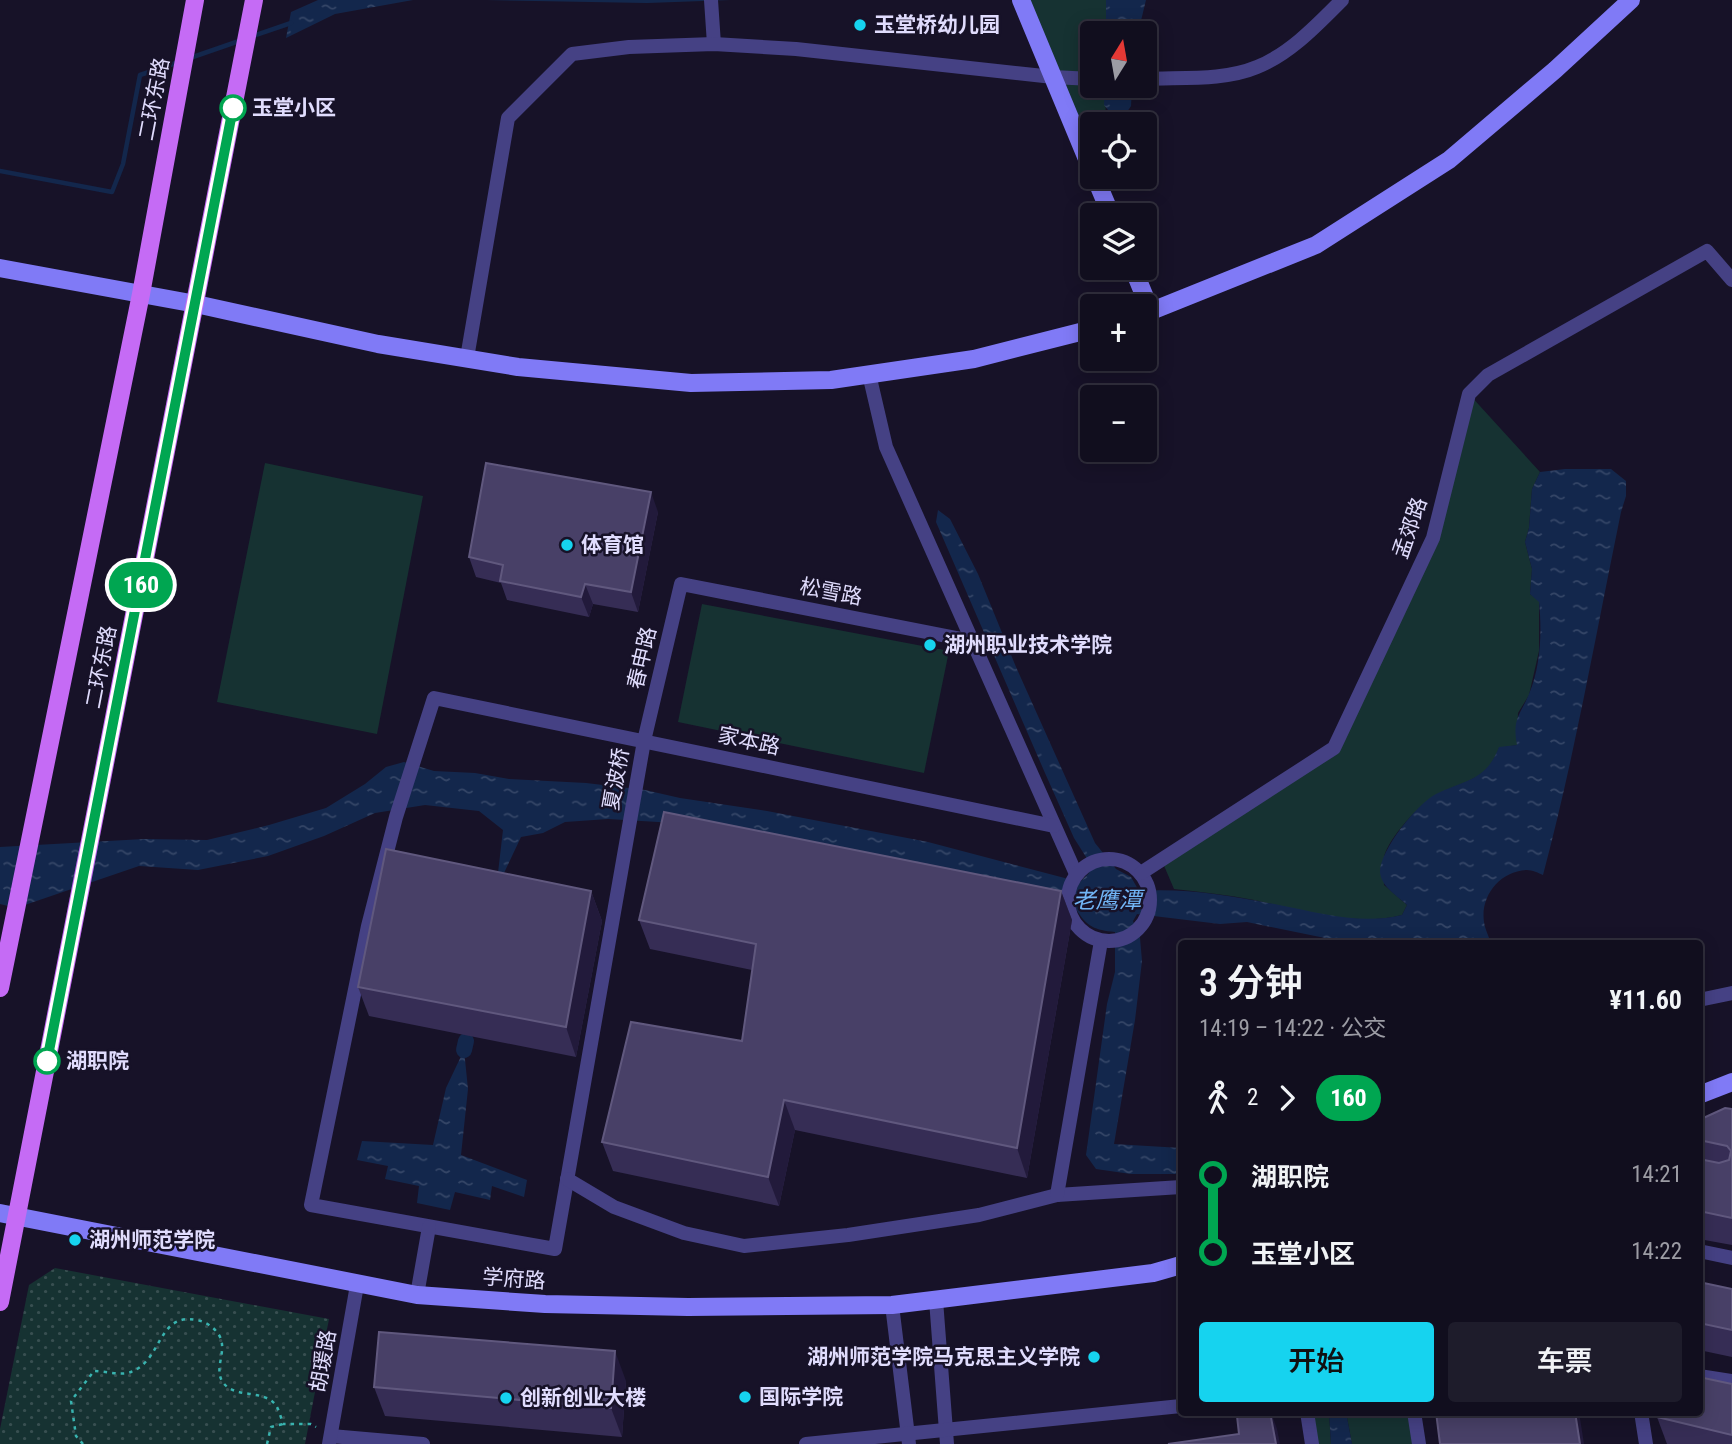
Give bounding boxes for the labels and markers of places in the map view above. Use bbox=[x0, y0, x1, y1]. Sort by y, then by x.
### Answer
place label: 玉堂桥幼儿园 bbox=[874, 13, 1000, 37]
marker: 玉堂桥幼儿园 bbox=[852, 17, 868, 33]
marker: 玉堂小区 bbox=[220, 95, 246, 121]
place label: 玉堂小区 bbox=[252, 96, 336, 120]
place label: 体育馆 bbox=[581, 533, 644, 557]
marker: 体育馆 bbox=[559, 537, 575, 553]
place label: 湖州职业技术学院 bbox=[944, 633, 1112, 657]
marker: 湖州职业技术学院 bbox=[922, 637, 938, 653]
marker: 湖职院 bbox=[34, 1048, 60, 1074]
place label: 湖职院 bbox=[66, 1049, 129, 1073]
place label: 湖州师范学院 bbox=[89, 1228, 215, 1252]
marker: 湖州师范学院 bbox=[67, 1232, 83, 1248]
place label: 湖州师范学院马克思主义学院 bbox=[807, 1345, 1080, 1369]
marker: 湖州师范学院马克思主义学院 bbox=[1086, 1349, 1102, 1365]
place label: 国际学院 bbox=[759, 1385, 843, 1409]
place label: 创新创业大楼 bbox=[520, 1386, 646, 1410]
marker: 国际学院 bbox=[737, 1389, 753, 1405]
marker: 创新创业大楼 bbox=[498, 1390, 514, 1406]

